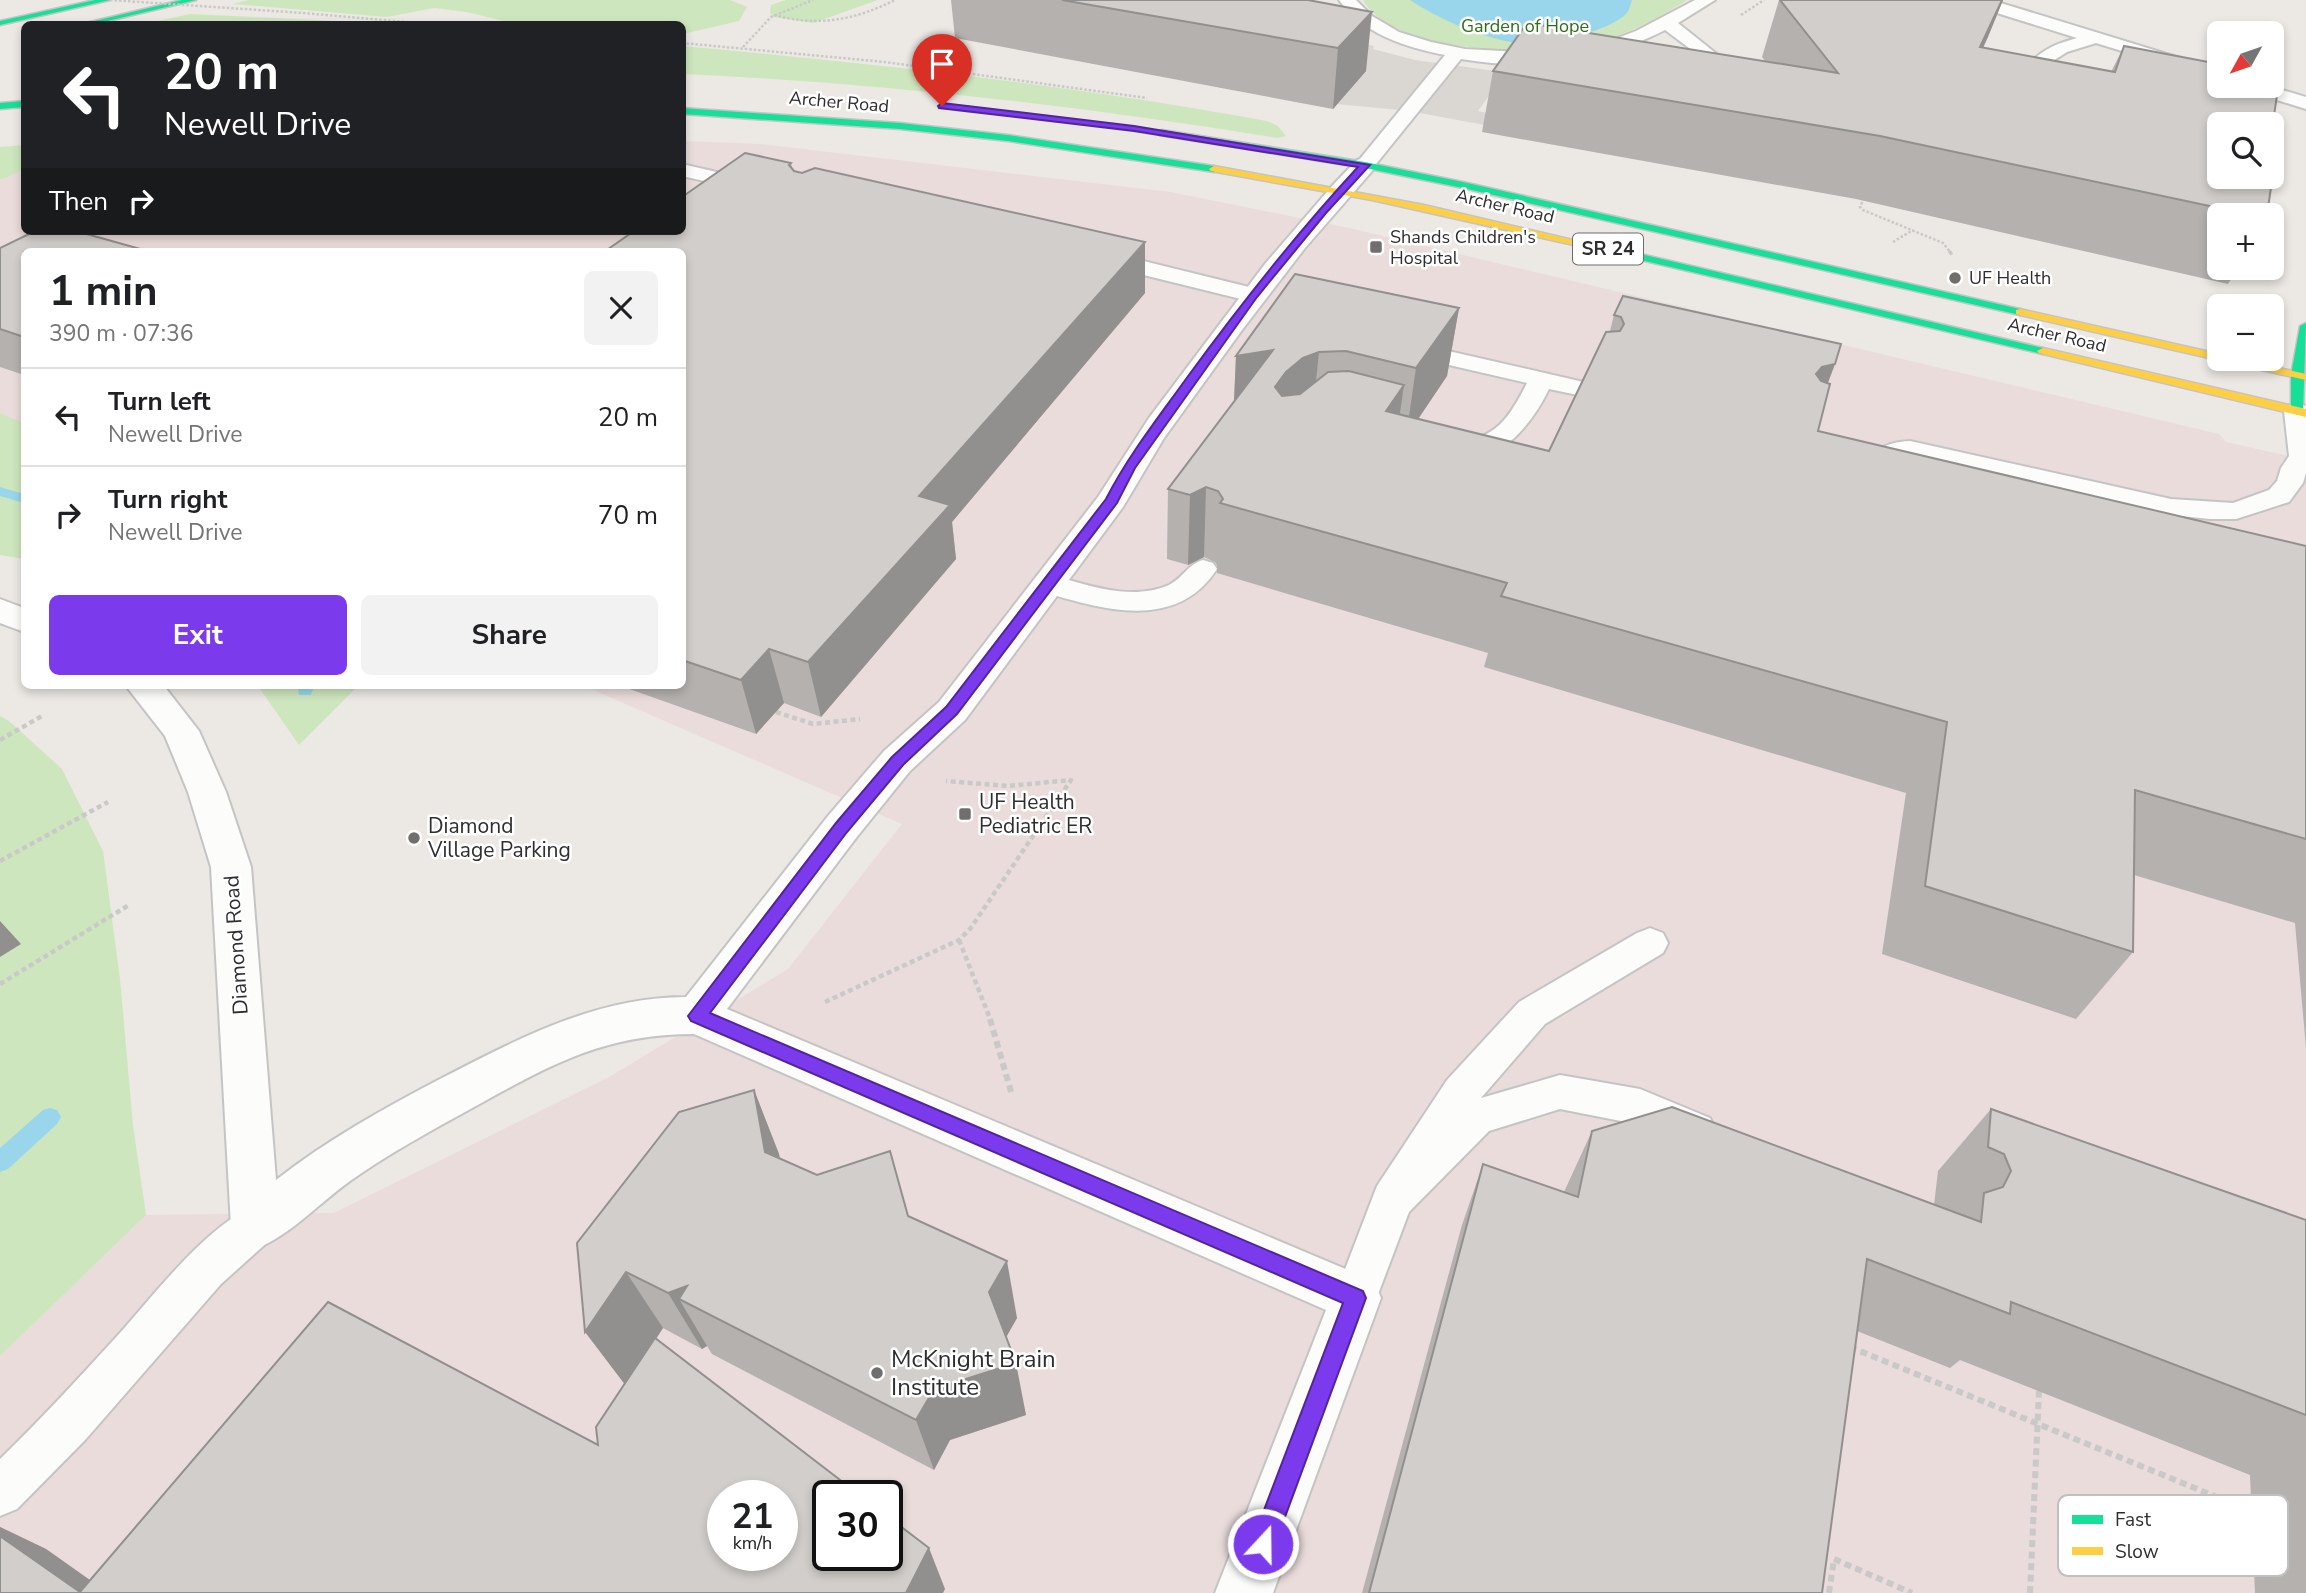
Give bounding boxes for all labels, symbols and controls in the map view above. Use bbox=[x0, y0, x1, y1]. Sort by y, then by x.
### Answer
park label: Garden of Hope bbox=[1461, 14, 1589, 38]
north arrow bbox=[2207, 21, 2284, 98]
map controls bbox=[2207, 21, 2284, 371]
pin bbox=[912, 34, 972, 106]
text: 20 m bbox=[164, 39, 279, 106]
icon: arrive bbox=[923, 45, 961, 83]
icon: left bbox=[49, 49, 140, 140]
street label: Archer Road bbox=[788, 86, 890, 118]
text: Newell Drive bbox=[164, 103, 351, 146]
button: search bbox=[2207, 112, 2284, 189]
icon: right bbox=[122, 182, 160, 220]
street label: Archer Road bbox=[1453, 183, 1557, 229]
text: Then bbox=[49, 184, 108, 219]
button: + bbox=[2207, 203, 2284, 280]
place label: Shands Children's Hospital bbox=[1390, 225, 1536, 270]
road number: SR 24 bbox=[1573, 233, 1643, 264]
marker: Shands Children's Hospital bbox=[1368, 239, 1384, 255]
text: 1 min bbox=[49, 263, 158, 320]
place label: UF Health bbox=[1969, 266, 2051, 290]
marker: UF Health bbox=[1947, 270, 1963, 286]
button: close bbox=[584, 271, 658, 345]
button: − bbox=[2207, 294, 2284, 371]
street label: Archer Road bbox=[2005, 312, 2109, 358]
text: 390 m · 07:36 bbox=[49, 318, 194, 349]
text: Turn left bbox=[108, 384, 211, 419]
icon: left bbox=[49, 398, 87, 436]
text: 20 m bbox=[598, 400, 658, 435]
text: Newell Drive bbox=[108, 419, 243, 450]
text: Turn right bbox=[108, 482, 227, 517]
icon: right bbox=[49, 496, 87, 534]
text: 70 m bbox=[598, 498, 658, 533]
text: Newell Drive bbox=[108, 517, 243, 548]
button: Exit bbox=[49, 595, 347, 675]
button: Share bbox=[361, 595, 658, 675]
place label: UF Health Pediatric ER bbox=[979, 788, 1092, 840]
marker: UF Health Pediatric ER bbox=[957, 806, 973, 822]
place label: Diamond Village Parking bbox=[427, 812, 571, 864]
marker: Diamond Village Parking bbox=[406, 830, 422, 846]
street label: Diamond Road bbox=[217, 874, 255, 1016]
place label: McKnight Brain Institute bbox=[891, 1343, 1056, 1403]
marker: McKnight Brain Institute bbox=[869, 1365, 885, 1381]
speed limit sign: 30 bbox=[812, 1480, 903, 1571]
text: 21 bbox=[731, 1493, 774, 1540]
legend bbox=[2058, 1495, 2288, 1576]
position arrow bbox=[1226, 1507, 1300, 1581]
text: Fast bbox=[2115, 1507, 2151, 1533]
text: km/h bbox=[733, 1531, 772, 1555]
text: Slow bbox=[2115, 1539, 2159, 1565]

